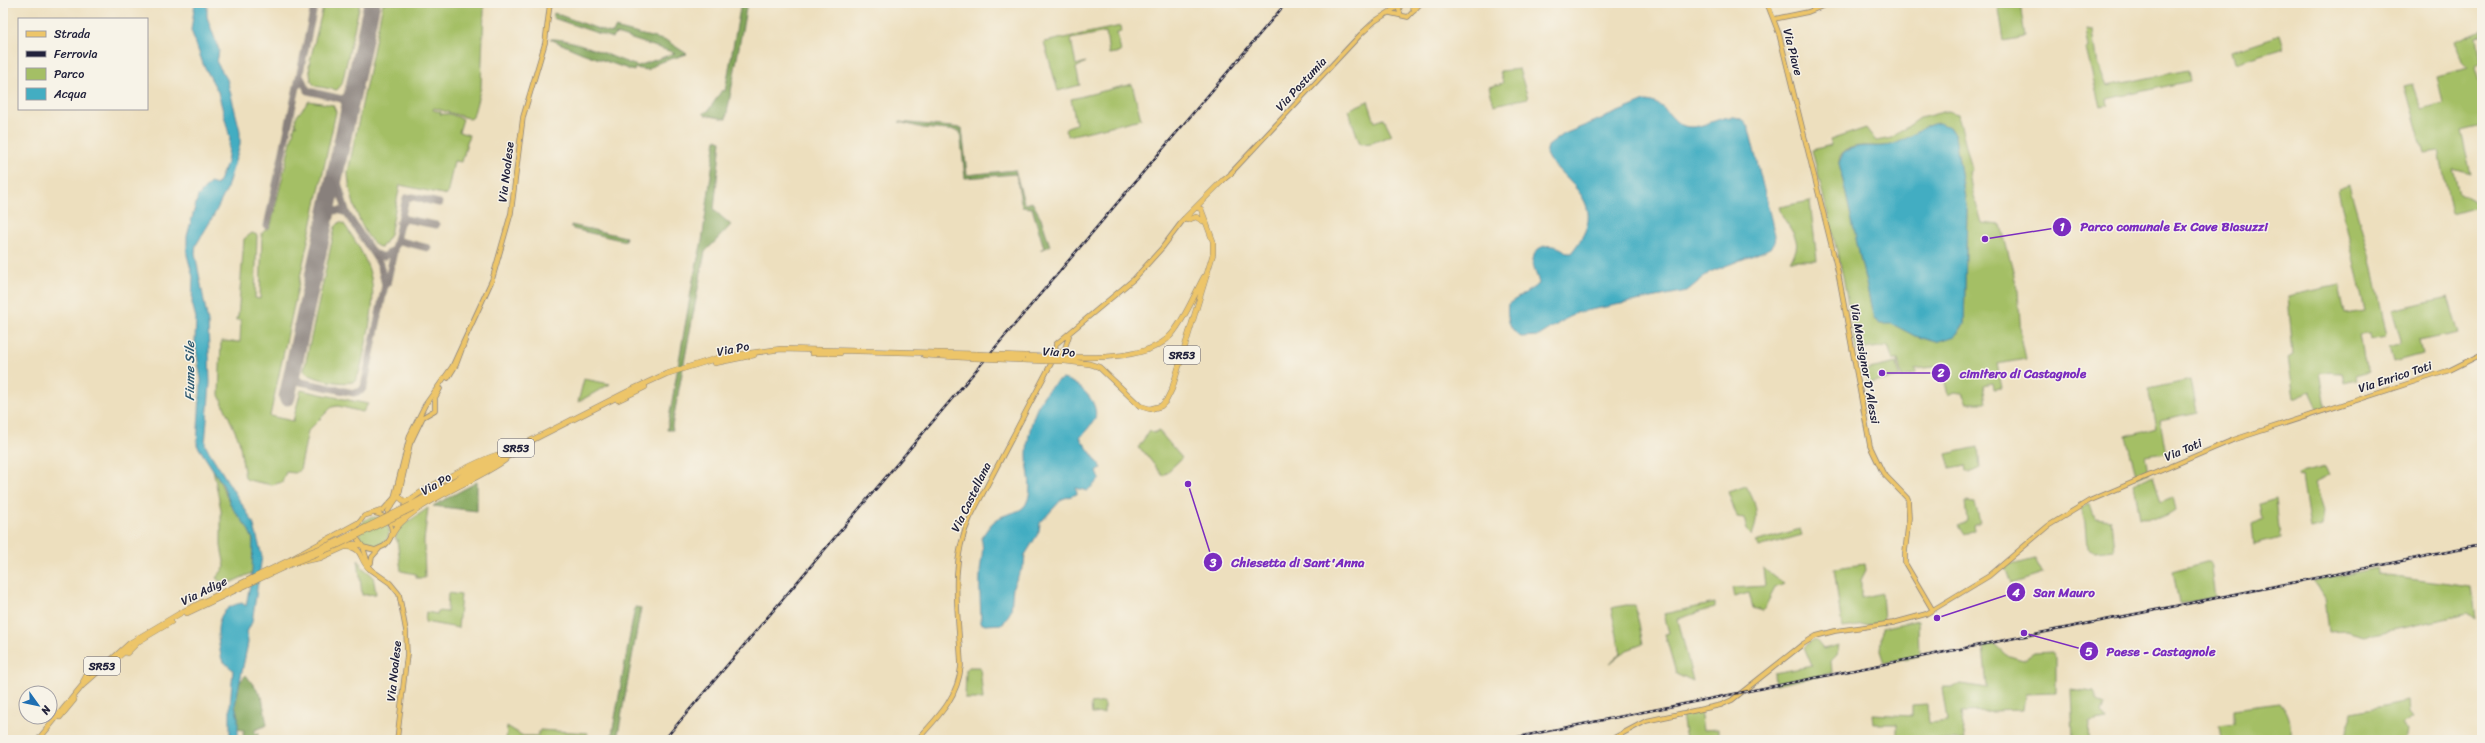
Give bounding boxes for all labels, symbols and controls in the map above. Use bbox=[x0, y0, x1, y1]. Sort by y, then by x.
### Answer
legend bbox=[18, 18, 148, 110]
text: Strada bbox=[54, 23, 91, 45]
street label: Via Piave bbox=[1777, 26, 1809, 78]
text: Ferrovia bbox=[54, 43, 98, 65]
street label: Via Postumia bbox=[1270, 52, 1332, 116]
text: Parco bbox=[54, 63, 84, 85]
text: Acqua bbox=[53, 83, 87, 105]
street label: Via Noalese bbox=[491, 140, 521, 204]
callout: Parco comunale Ex Cave Biasuzzi bbox=[2052, 214, 2276, 239]
text: Parco comunale Ex Cave Biasuzzi bbox=[2080, 215, 2269, 238]
text: 1 bbox=[2059, 216, 2065, 238]
street label: Via Monsignor D'Alessi bbox=[1844, 302, 1886, 426]
street label: Via Po bbox=[715, 335, 751, 363]
water label: Fiume Sile bbox=[178, 340, 201, 401]
street label: Via Po bbox=[1042, 340, 1076, 364]
road number: SR53 bbox=[1164, 346, 1200, 364]
street label: Via Enrico Toti bbox=[2355, 355, 2435, 399]
callout: cimitero di Castagnole bbox=[1931, 360, 2094, 385]
text: 2 bbox=[1937, 362, 1945, 384]
text: cimitero di Castagnole bbox=[1959, 362, 2087, 385]
street label: Via Toti bbox=[2161, 432, 2206, 468]
road number: SR53 bbox=[498, 439, 534, 457]
street label: Via Castellana bbox=[945, 458, 997, 536]
street label: Via Po bbox=[416, 466, 456, 502]
callout: Chiesetta di Sant'Anna bbox=[1203, 550, 1372, 575]
text: Chiesetta di Sant'Anna bbox=[1230, 551, 1365, 574]
text: 3 bbox=[1209, 552, 1217, 574]
street label: Via Adige bbox=[177, 570, 231, 612]
callout: San Mauro bbox=[2006, 580, 2103, 605]
text: San Mauro bbox=[2032, 581, 2095, 604]
text: 4 bbox=[2011, 582, 2020, 604]
street label: Via Noalese bbox=[380, 639, 408, 702]
callout: Paese - Castagnole bbox=[2079, 639, 2224, 664]
text: Paese - Castagnole bbox=[2106, 640, 2216, 663]
text: 5 bbox=[2085, 641, 2093, 663]
road number: SR53 bbox=[84, 657, 120, 675]
north arrow bbox=[18, 685, 58, 725]
text: N bbox=[36, 701, 57, 719]

